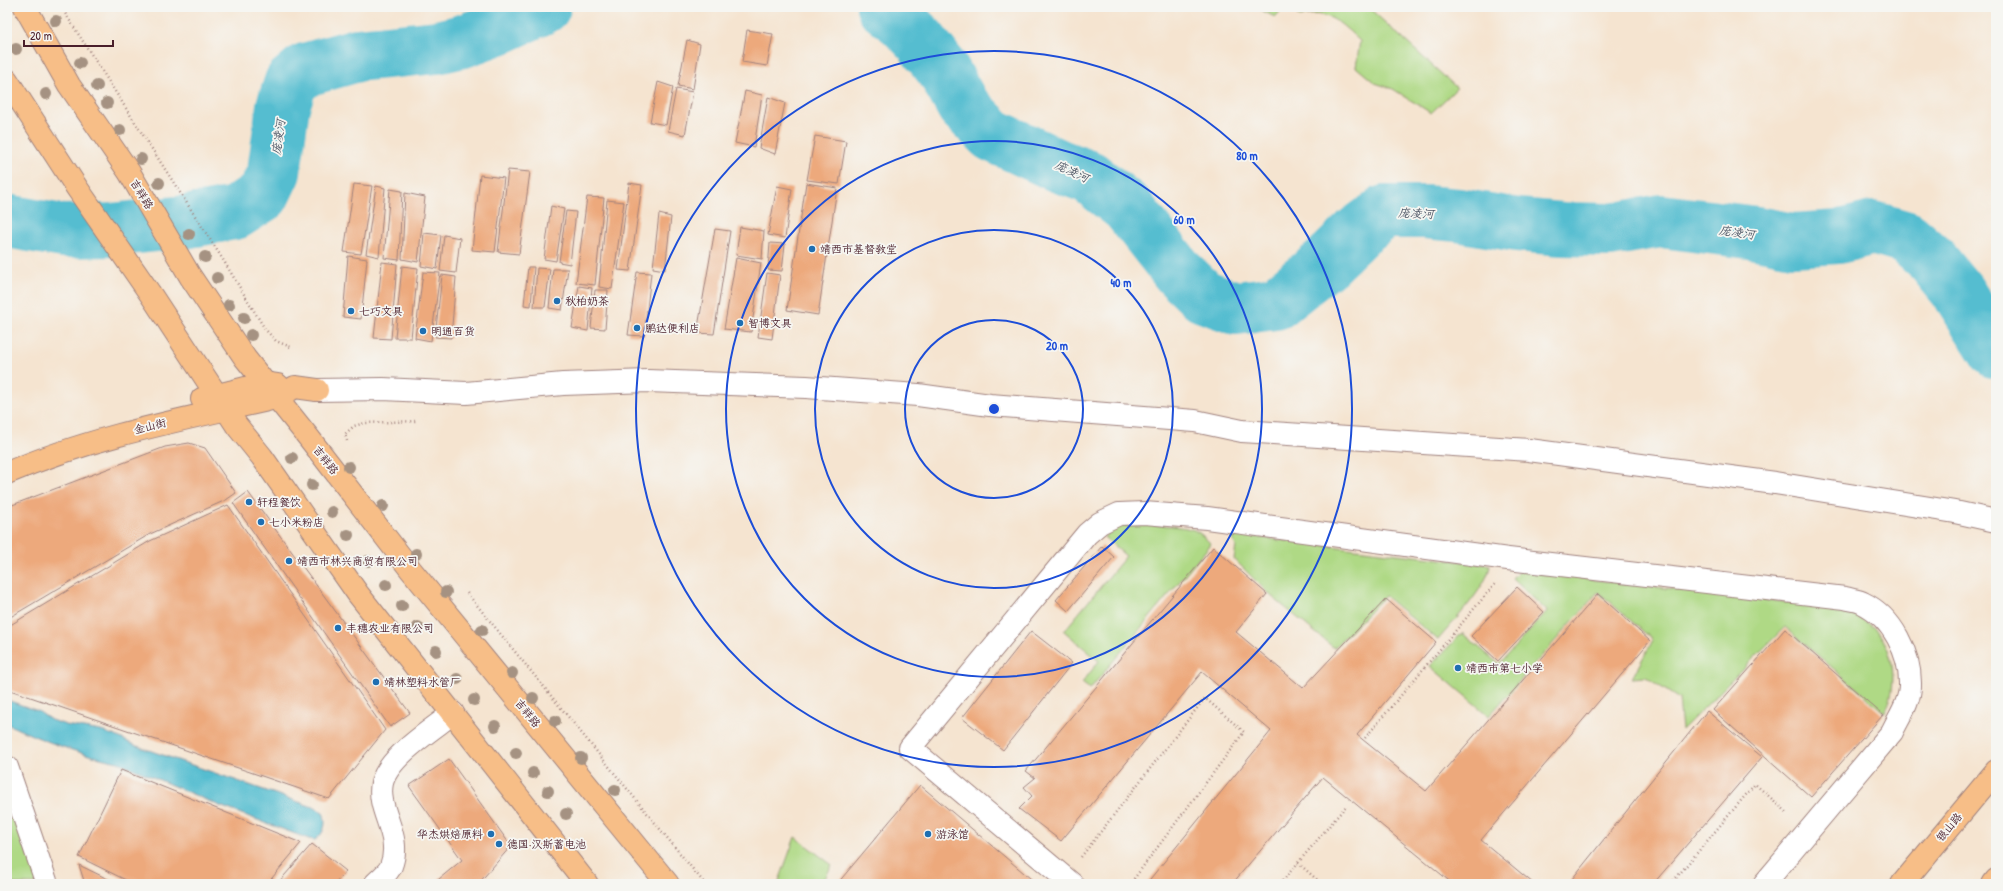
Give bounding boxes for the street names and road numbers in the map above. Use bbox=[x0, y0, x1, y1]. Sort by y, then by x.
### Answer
street label: 吉祥路 bbox=[128, 176, 156, 212]
street label: 金山街 bbox=[132, 415, 169, 437]
street label: 吉祥路 bbox=[310, 443, 342, 477]
street label: 吉祥路 bbox=[512, 696, 544, 730]
street label: 银山路 bbox=[1933, 810, 1965, 844]

